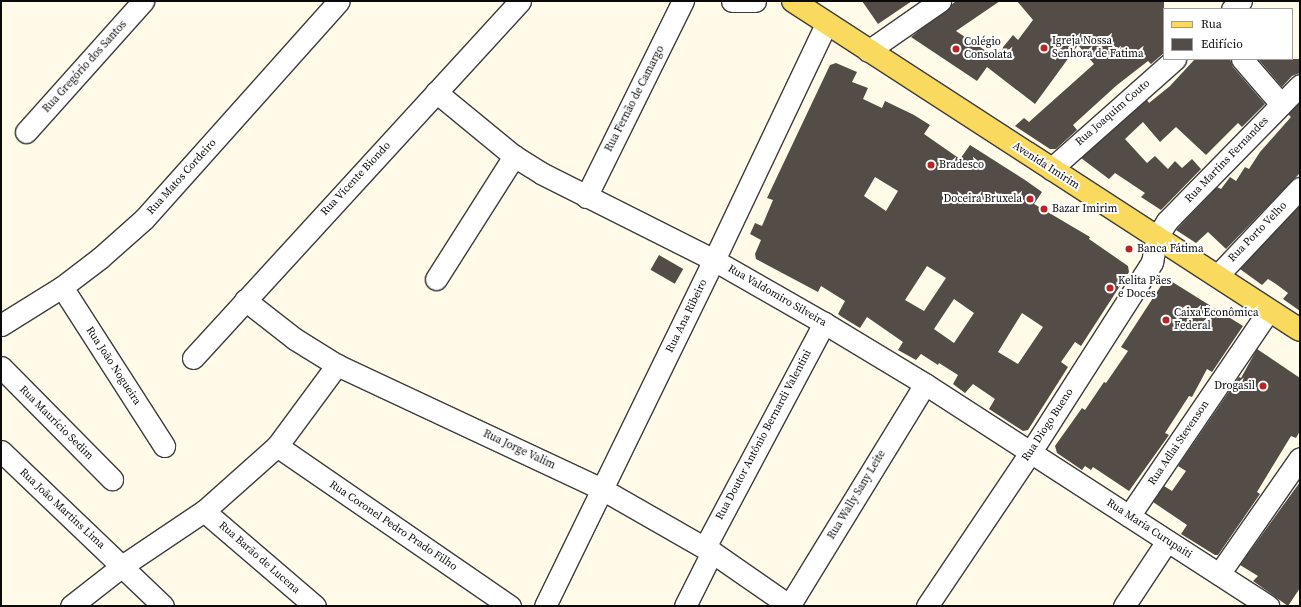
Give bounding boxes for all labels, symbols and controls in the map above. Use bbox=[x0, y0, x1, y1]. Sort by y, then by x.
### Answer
legend bbox=[1163, 8, 1293, 60]
text: Rua bbox=[1201, 16, 1222, 32]
street label: Rua Gregório dos Santos bbox=[40, 18, 130, 116]
place label: Igreja Nossa Senhora de Fatima bbox=[1052, 35, 1144, 61]
place label: Colégio Consolata bbox=[964, 36, 1012, 62]
text: Edifício bbox=[1201, 36, 1243, 52]
marker: Igreja Nossa Senhora de Fatima bbox=[1039, 43, 1049, 53]
street label: Rua Fernão de Camargo bbox=[603, 44, 667, 154]
marker: Colégio Consolata bbox=[951, 44, 961, 54]
street label: Rua Joaquim Couto bbox=[1073, 77, 1153, 149]
street label: Rua Martins Fernandes bbox=[1183, 114, 1271, 206]
street label: Rua Matos Cordeiro bbox=[145, 137, 219, 217]
street label: Rua Vicente Biondo bbox=[318, 139, 394, 219]
street label: Avenida Imirim bbox=[1010, 140, 1082, 192]
place label: Bradesco bbox=[939, 158, 984, 172]
marker: Bradesco bbox=[926, 160, 936, 170]
place label: Doceira Bruxela bbox=[943, 192, 1022, 206]
marker: Doceira Bruxela bbox=[1025, 194, 1035, 204]
street label: Rua Porto Velho bbox=[1226, 199, 1290, 265]
place label: Bazar Imirim bbox=[1052, 202, 1117, 216]
marker: Bazar Imirim bbox=[1039, 204, 1049, 214]
place label: Banca Fátima bbox=[1137, 242, 1204, 256]
marker: Banca Fátima bbox=[1124, 244, 1134, 254]
street label: Rua Valdomiro Silveira bbox=[725, 262, 829, 330]
place label: Kelita Pães e Doces bbox=[1118, 275, 1171, 301]
street label: Rua Ana Ribeiro bbox=[664, 277, 710, 355]
marker: Kelita Pães e Doces bbox=[1105, 283, 1115, 293]
place label: Caixa Econômica Federal bbox=[1174, 307, 1259, 333]
marker: Caixa Econômica Federal bbox=[1161, 315, 1171, 325]
street label: Rua João Nogueira bbox=[83, 324, 143, 408]
street label: Rua Doutor Antônio Bernardi Valentini bbox=[713, 348, 815, 522]
place label: Drogasil bbox=[1214, 379, 1255, 393]
marker: Drogasil bbox=[1258, 381, 1268, 391]
street label: Rua Maurício Sedim bbox=[16, 383, 96, 463]
street label: Rua Diogo Bueno bbox=[1020, 386, 1076, 464]
street label: Rua Adlai Stevenson bbox=[1146, 398, 1212, 488]
street label: Rua Jorge Valim bbox=[481, 427, 557, 473]
street label: Rua Wally Sany Leite bbox=[825, 448, 889, 542]
street label: Rua João Martins Lima bbox=[17, 466, 107, 552]
street label: Rua Coronel Pedro Prado Filho bbox=[327, 478, 459, 574]
street label: Rua Maria Curupaiti bbox=[1104, 496, 1194, 562]
street label: Rua Barão de Lucena bbox=[216, 519, 302, 597]

